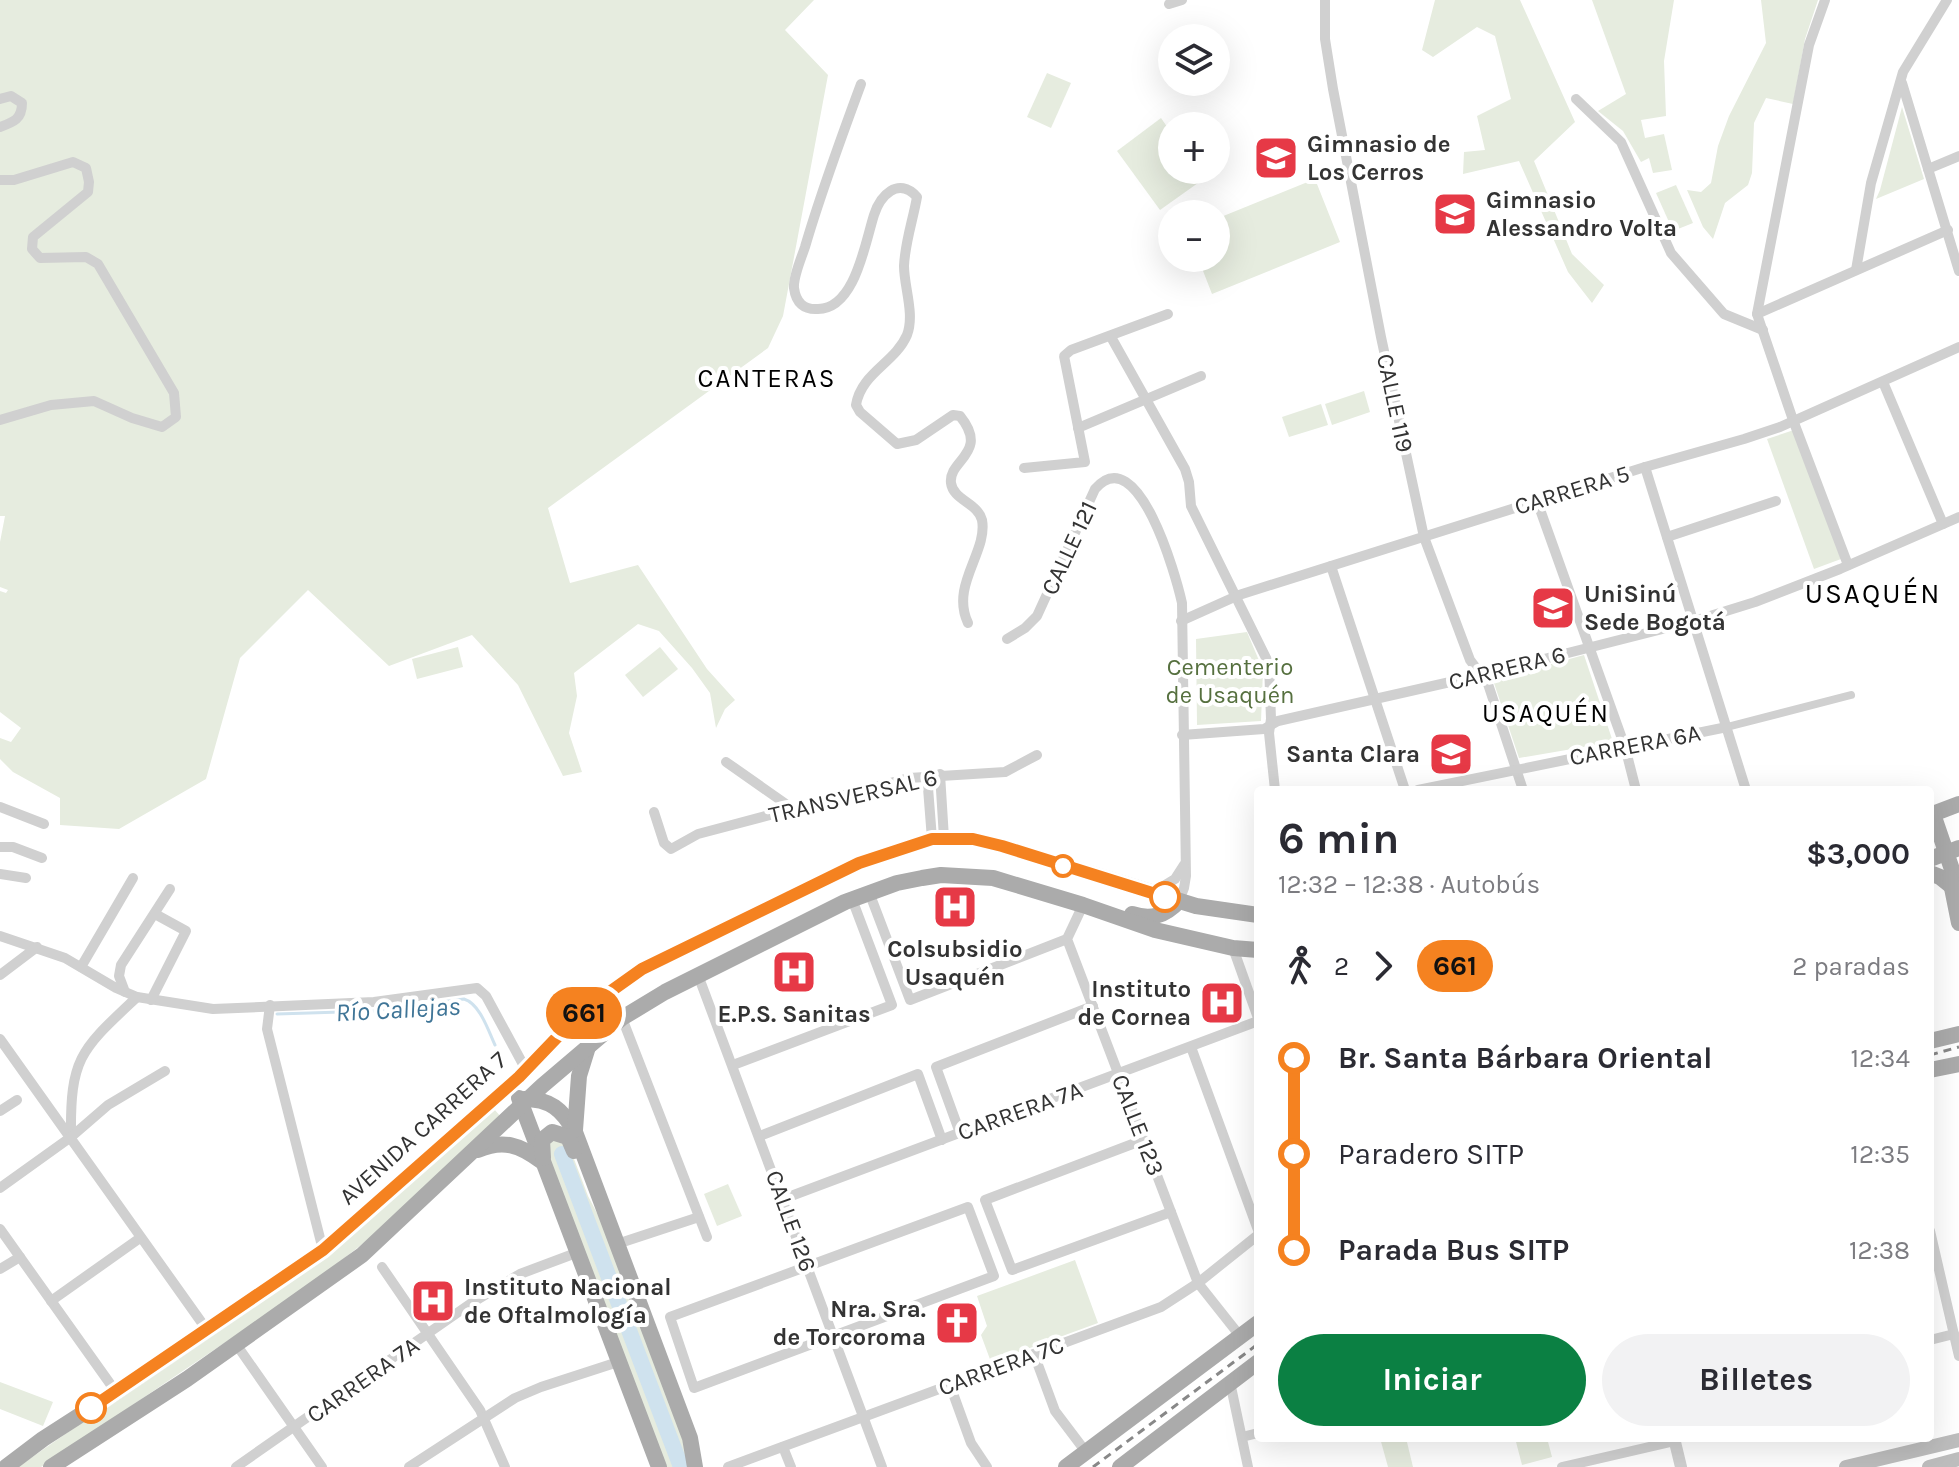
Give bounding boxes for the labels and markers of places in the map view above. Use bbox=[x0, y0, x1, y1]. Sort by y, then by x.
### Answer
place label: Gimnasio de Los Cerros bbox=[1307, 130, 1451, 186]
school or university icon: Gimnasio de Los Cerros bbox=[1252, 134, 1300, 182]
place label: Gimnasio Alessandro Volta bbox=[1486, 186, 1677, 242]
school or university icon: Gimnasio Alessandro Volta bbox=[1431, 190, 1479, 238]
place label: UniSinú Sede Bogotá bbox=[1584, 580, 1726, 636]
school or university icon: UniSinú Sede Bogotá bbox=[1529, 584, 1577, 632]
school or university icon: Santa Clara bbox=[1427, 730, 1475, 778]
place label: Santa Clara bbox=[1286, 740, 1420, 768]
unlabelled marker bbox=[1052, 855, 1074, 877]
unlabelled marker bbox=[1150, 882, 1180, 912]
hospital icon: Colsubsidio Usaquén bbox=[931, 883, 979, 931]
place label: Colsubsidio Usaquén bbox=[887, 935, 1023, 991]
hospital icon: E.P.S. Sanitas bbox=[770, 948, 818, 996]
place label: Instituto de Cornea bbox=[1078, 975, 1191, 1031]
hospital icon: Instituto de Cornea bbox=[1198, 979, 1246, 1027]
place label: E.P.S. Sanitas bbox=[717, 1000, 871, 1028]
place label: Instituto Nacional de Oftalmología bbox=[464, 1273, 672, 1329]
hospital icon: Instituto Nacional de Oftalmología bbox=[409, 1277, 457, 1325]
place label: Nra. Sra. de Torcoroma bbox=[773, 1295, 926, 1351]
church icon: Nra. Sra. de Torcoroma bbox=[933, 1299, 981, 1347]
unlabelled marker bbox=[76, 1393, 106, 1423]

